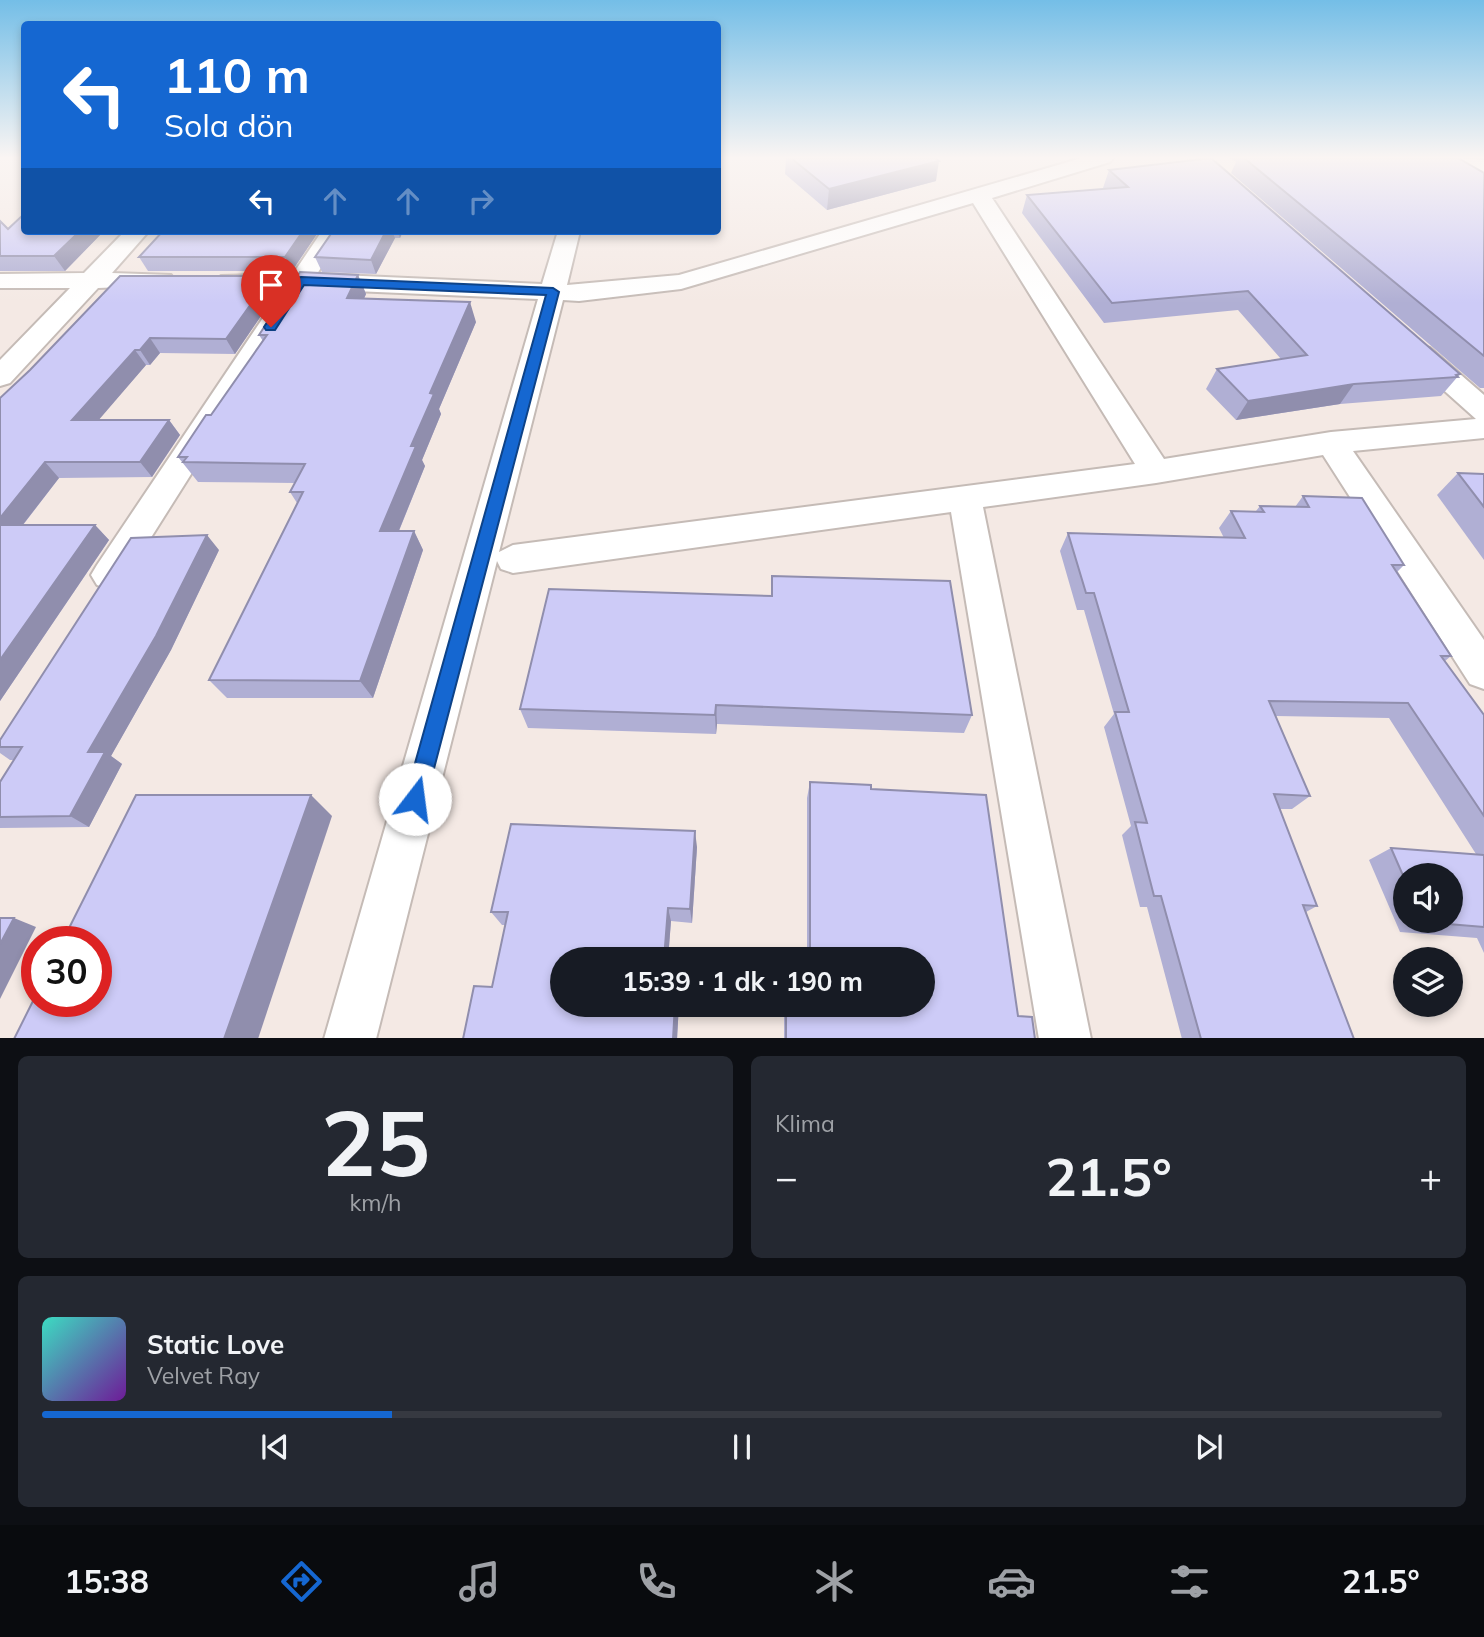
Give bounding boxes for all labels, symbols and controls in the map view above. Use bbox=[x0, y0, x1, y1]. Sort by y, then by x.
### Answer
text: 110 m bbox=[164, 44, 310, 105]
icon: left bbox=[49, 49, 140, 140]
text: Sola dön bbox=[164, 105, 294, 145]
icon: left bbox=[243, 182, 281, 220]
icon: ahead bbox=[316, 182, 354, 220]
icon: ahead bbox=[389, 182, 427, 220]
icon: right bbox=[462, 182, 500, 220]
pin bbox=[241, 255, 301, 327]
icon: arrive bbox=[252, 266, 290, 304]
position arrow bbox=[378, 762, 452, 836]
map controls bbox=[1393, 863, 1463, 1017]
button: sound bbox=[1393, 863, 1463, 933]
speed limit sign: 30 bbox=[21, 926, 112, 1017]
button: layers bbox=[1393, 947, 1463, 1017]
text: 15:39 · 1 dk · 190 m bbox=[622, 965, 863, 998]
text: 25 bbox=[321, 1085, 430, 1199]
text: Klima bbox=[775, 1109, 835, 1138]
text: 21.5° bbox=[1045, 1144, 1172, 1209]
text: − bbox=[775, 1153, 798, 1201]
text: + bbox=[1419, 1153, 1442, 1201]
text: km/h bbox=[349, 1188, 402, 1217]
text: Static Love bbox=[147, 1328, 284, 1361]
text: Velvet Ray bbox=[147, 1361, 260, 1390]
icon: previous bbox=[256, 1428, 294, 1466]
icon: pause bbox=[723, 1428, 761, 1466]
icon: next bbox=[1190, 1428, 1228, 1466]
icon: directions bbox=[277, 1557, 326, 1606]
icon: music bbox=[455, 1557, 504, 1606]
icon: phone bbox=[632, 1557, 681, 1606]
icon: climate bbox=[810, 1557, 859, 1606]
icon: car bbox=[987, 1557, 1036, 1606]
icon: filters bbox=[1165, 1557, 1214, 1606]
text: 15:38 bbox=[64, 1561, 149, 1601]
text: 21.5° bbox=[1342, 1561, 1420, 1601]

